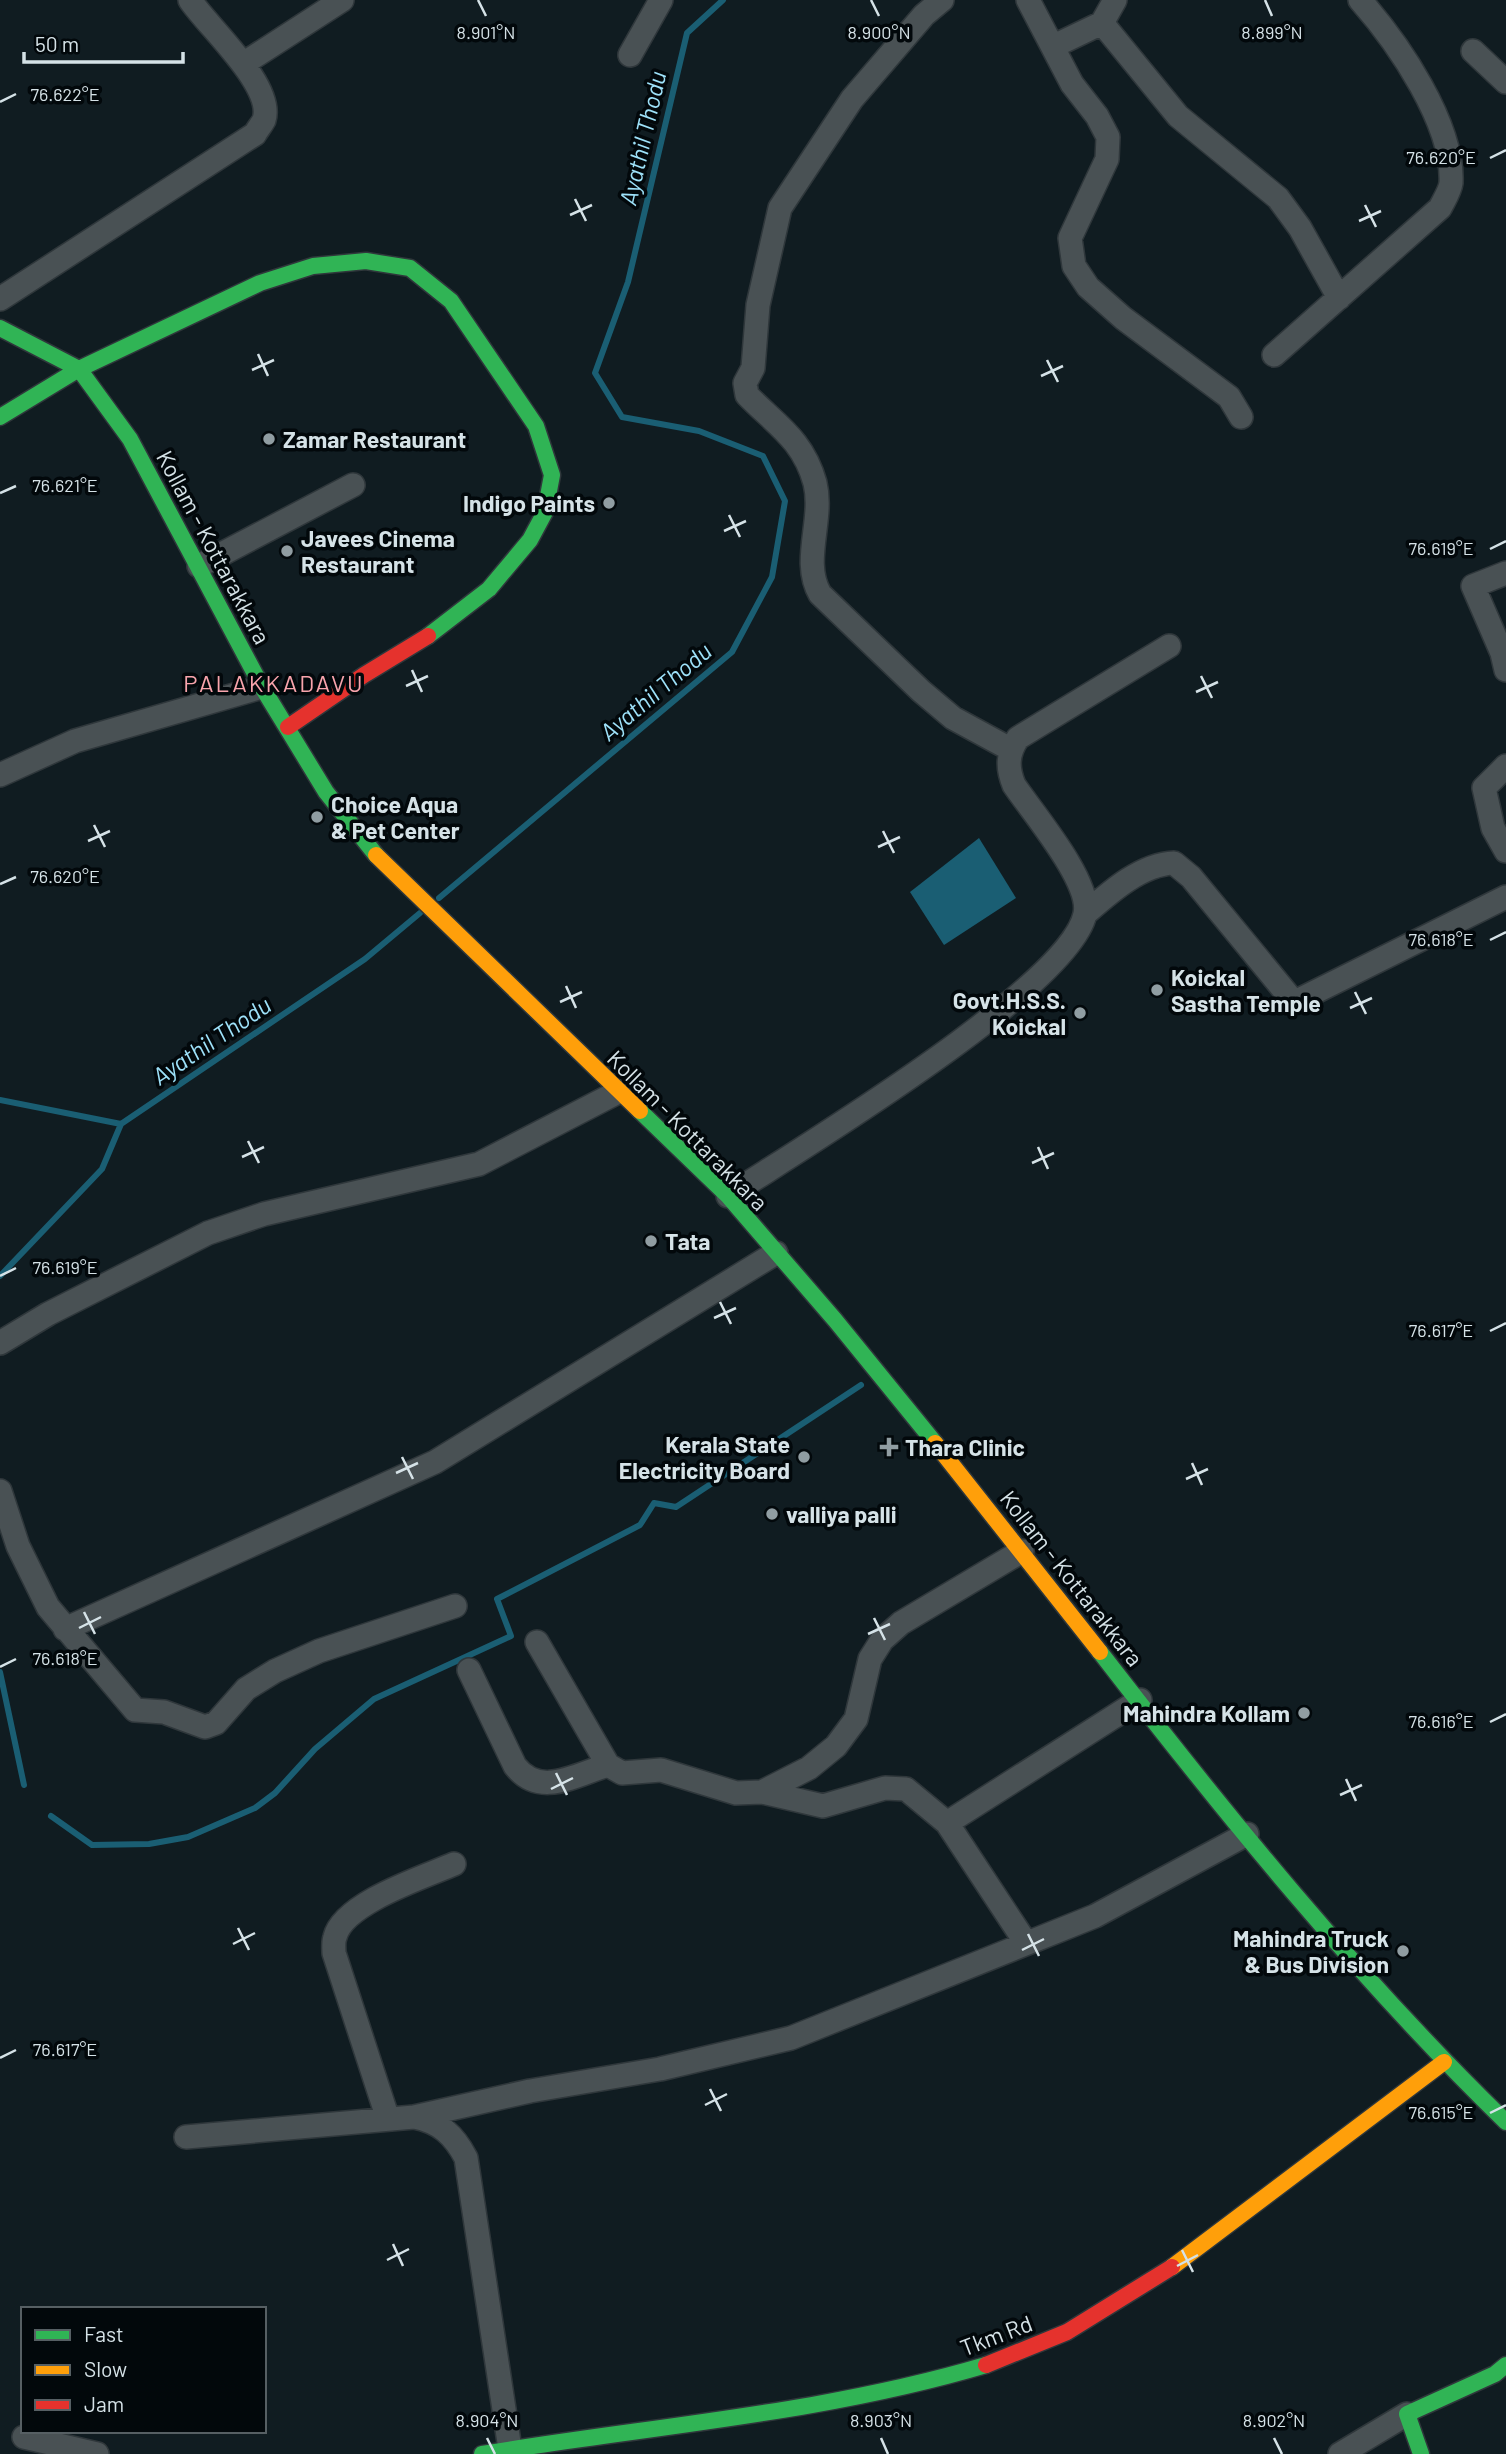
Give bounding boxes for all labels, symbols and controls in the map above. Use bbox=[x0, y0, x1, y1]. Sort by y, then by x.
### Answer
scale bar bbox=[24, 21, 184, 65]
text: 8.901°N bbox=[457, 21, 515, 43]
text: 8.900°N bbox=[847, 21, 911, 43]
text: 8.899°N bbox=[1241, 21, 1303, 43]
text: 50 m bbox=[35, 31, 79, 56]
water label: Ayathil Thodu bbox=[612, 68, 672, 208]
text: 76.622°E bbox=[30, 83, 100, 105]
text: 76.620°E bbox=[1406, 146, 1476, 168]
place label: Zamar Restaurant bbox=[283, 425, 466, 453]
marker: Zamar Restaurant bbox=[261, 431, 277, 447]
street label: Kollam - Kottarakkara bbox=[151, 445, 277, 649]
text: 76.621°E bbox=[32, 474, 98, 496]
place label: Indigo Paints bbox=[463, 489, 595, 517]
marker: Indigo Paints bbox=[601, 495, 617, 511]
place label: Javees Cinema Restaurant bbox=[301, 524, 455, 578]
text: 76.619°E bbox=[1408, 537, 1474, 559]
marker: Javees Cinema Restaurant bbox=[279, 543, 295, 559]
water label: Ayathil Thodu bbox=[593, 636, 717, 746]
district label: PALAKKADAVU bbox=[183, 668, 365, 697]
place label: Choice Aqua & Pet Center bbox=[331, 790, 460, 844]
marker: Choice Aqua & Pet Center bbox=[309, 809, 325, 825]
text: 76.620°E bbox=[30, 865, 100, 887]
text: 76.618°E bbox=[1408, 928, 1474, 950]
place label: Koickal Sastha Temple bbox=[1171, 963, 1321, 1017]
marker: Koickal Sastha Temple bbox=[1149, 982, 1165, 998]
place label: Govt.H.S.S. Koickal bbox=[953, 986, 1066, 1040]
water label: Ayathil Thodu bbox=[146, 990, 276, 1090]
marker: Govt.H.S.S. Koickal bbox=[1072, 1005, 1088, 1021]
street label: Kollam - Kottarakkara bbox=[602, 1044, 774, 1216]
place label: Tata bbox=[665, 1227, 710, 1255]
marker: Tata bbox=[643, 1233, 659, 1249]
text: 76.619°E bbox=[32, 1256, 98, 1278]
text: 76.617°E bbox=[1409, 1319, 1473, 1341]
place label: Kerala State Electricity Board bbox=[619, 1430, 790, 1484]
place label: Thara Clinic bbox=[905, 1433, 1025, 1461]
marker: Thara Clinic bbox=[879, 1437, 899, 1457]
marker: Kerala State Electricity Board bbox=[796, 1449, 812, 1465]
street label: Kollam - Kottarakkara bbox=[995, 1485, 1149, 1671]
place label: valliya palli bbox=[786, 1500, 897, 1528]
marker: valliya palli bbox=[764, 1506, 780, 1522]
text: 76.618°E bbox=[32, 1647, 98, 1669]
place label: Mahindra Kollam bbox=[1123, 1699, 1290, 1727]
marker: Mahindra Kollam bbox=[1296, 1705, 1312, 1721]
text: 76.616°E bbox=[1408, 1710, 1474, 1732]
place label: Mahindra Truck & Bus Division bbox=[1233, 1924, 1389, 1978]
marker: Mahindra Truck & Bus Division bbox=[1395, 1943, 1411, 1959]
text: 76.617°E bbox=[33, 2038, 97, 2060]
text: 76.615°E bbox=[1408, 2101, 1474, 2123]
legend bbox=[21, 2307, 266, 2433]
street label: Tkm Rd bbox=[956, 2309, 1036, 2361]
text: Fast bbox=[84, 2321, 124, 2346]
text: Slow bbox=[84, 2356, 127, 2381]
text: Jam bbox=[84, 2391, 124, 2416]
text: 8.904°N bbox=[456, 2409, 518, 2431]
text: 8.903°N bbox=[850, 2409, 912, 2431]
text: 8.902°N bbox=[1243, 2409, 1305, 2431]

